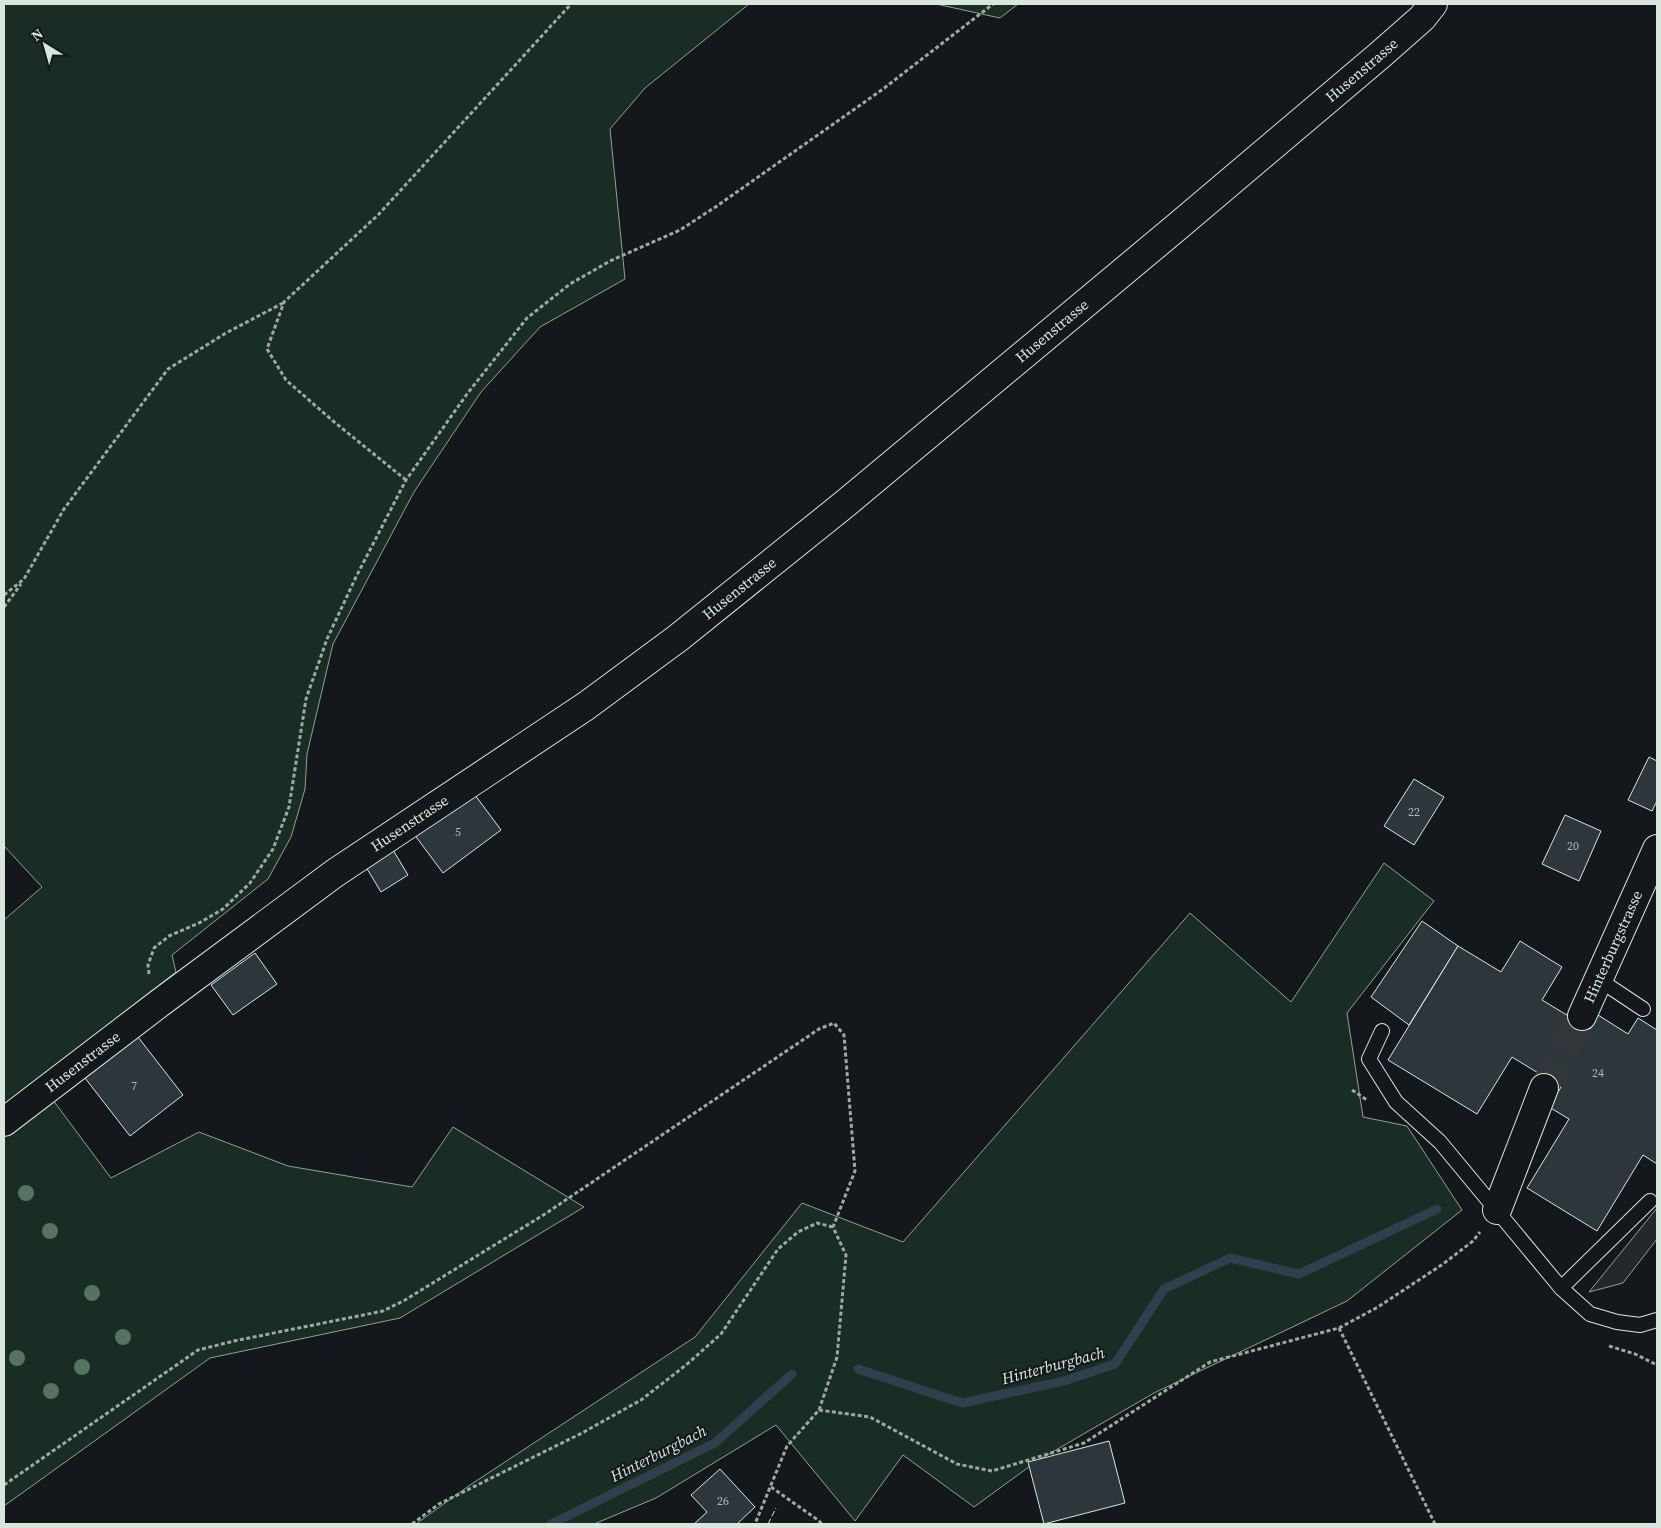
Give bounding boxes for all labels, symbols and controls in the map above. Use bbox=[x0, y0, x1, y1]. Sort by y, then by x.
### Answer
north arrow bbox=[20, 20, 70, 70]
text: N bbox=[27, 24, 47, 46]
street label: Husenstrasse bbox=[1321, 33, 1403, 107]
street label: Husenstrasse bbox=[1011, 294, 1093, 367]
street label: Husenstrasse bbox=[698, 552, 781, 624]
street label: Husenstrasse bbox=[366, 789, 453, 856]
house number: 22 bbox=[1408, 804, 1420, 820]
house number: 5 bbox=[455, 824, 461, 840]
house number: 20 bbox=[1567, 838, 1579, 854]
street label: Hinterburgstrasse bbox=[1578, 887, 1647, 1006]
street label: Husenstrasse bbox=[40, 1026, 125, 1097]
house number: 24 bbox=[1592, 1065, 1604, 1081]
house number: 7 bbox=[131, 1078, 137, 1094]
water label: Hinterburgbach bbox=[998, 1341, 1107, 1390]
water label: Hinterburgbach bbox=[605, 1419, 710, 1487]
house number: 26 bbox=[717, 1493, 729, 1509]

